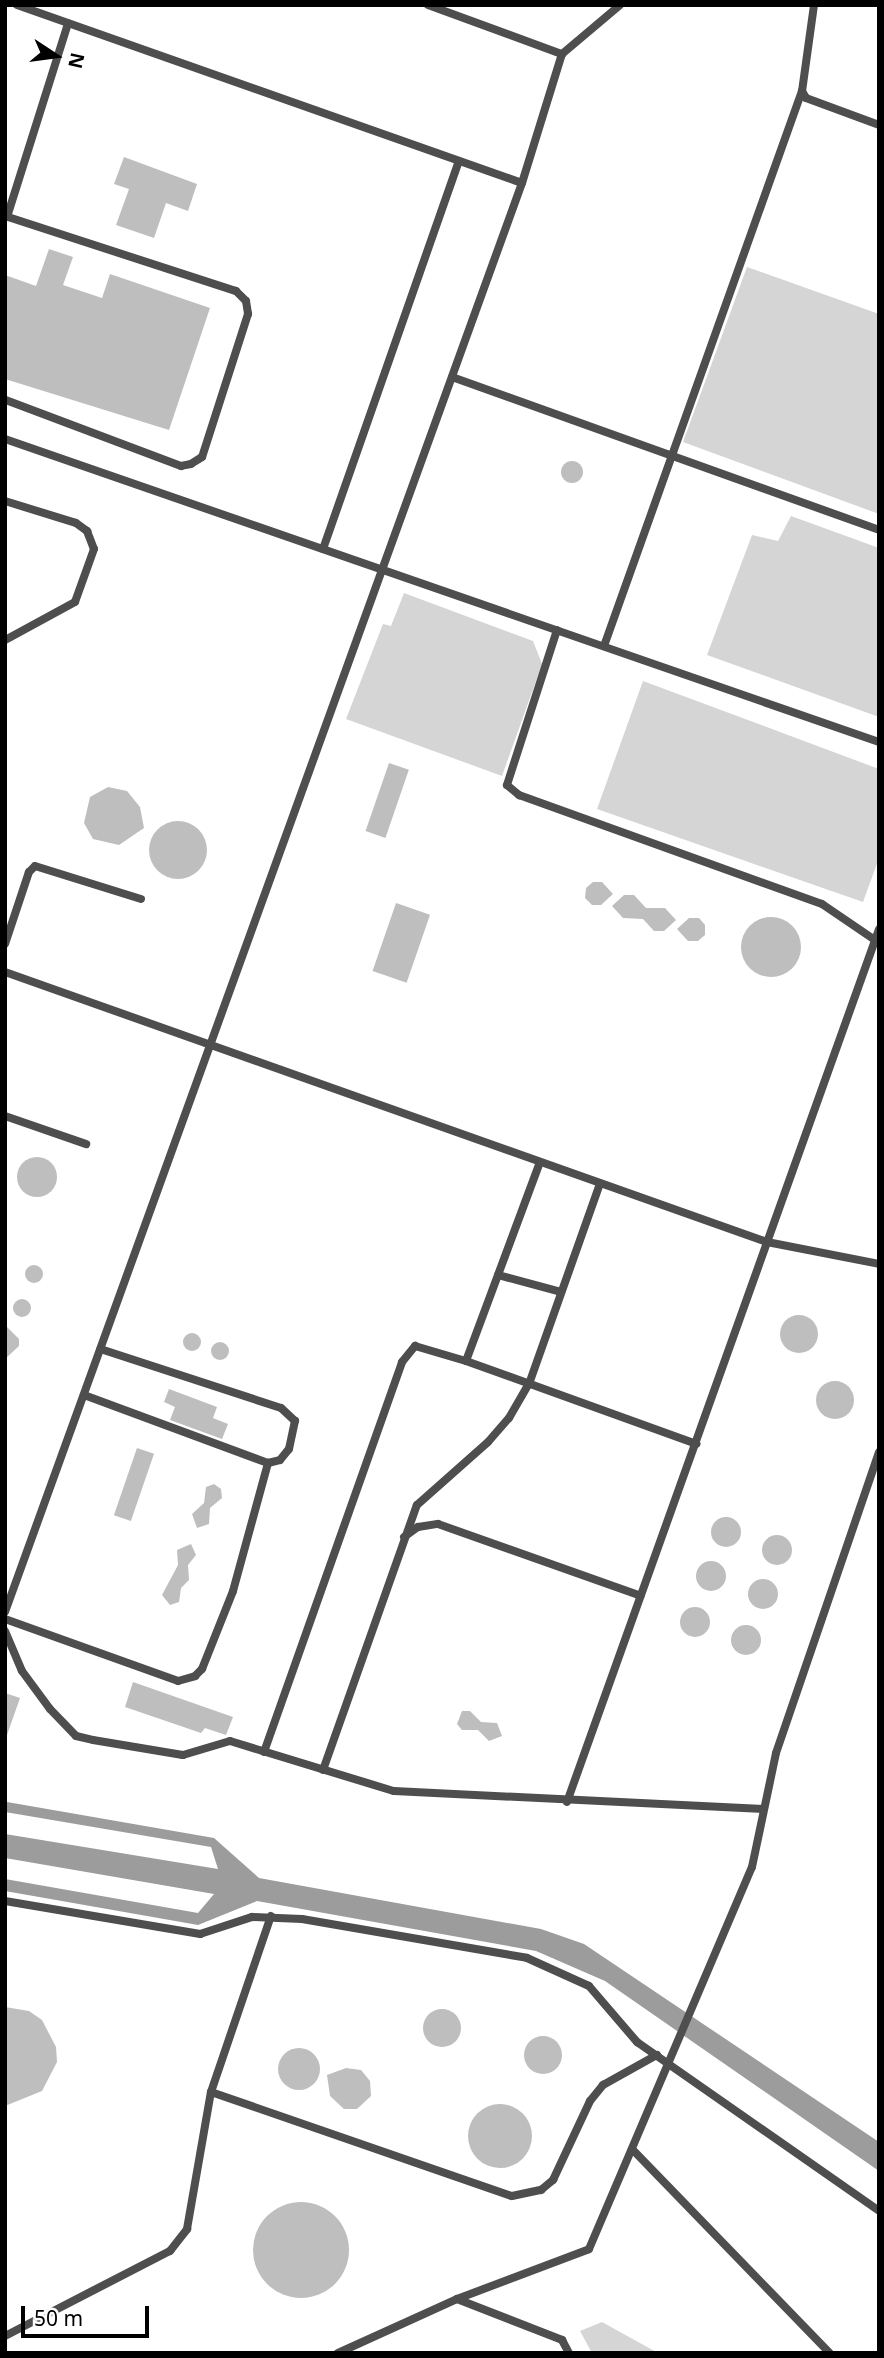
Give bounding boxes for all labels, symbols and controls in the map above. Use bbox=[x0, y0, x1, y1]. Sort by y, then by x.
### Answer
north arrow bbox=[21, 21, 91, 91]
text: N bbox=[62, 50, 91, 71]
scale bar bbox=[24, 2292, 152, 2336]
text: 50 m bbox=[34, 2304, 83, 2332]

